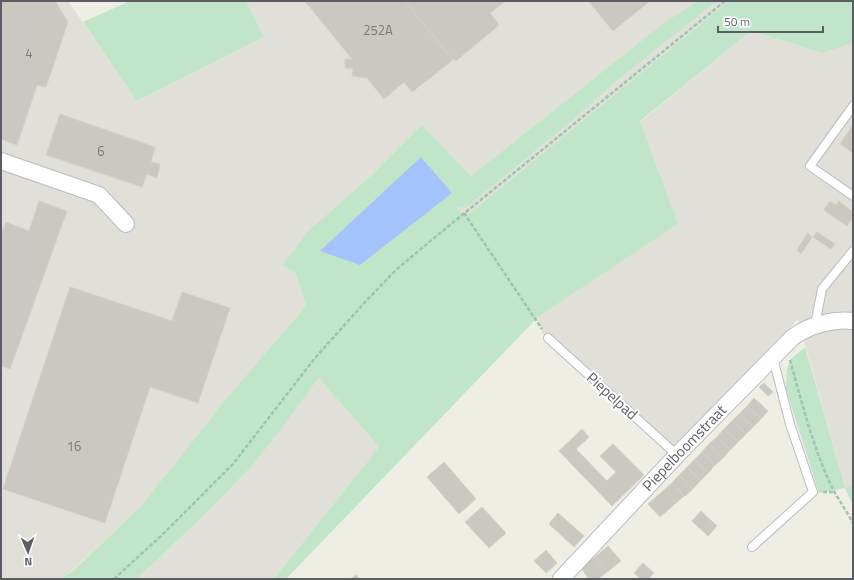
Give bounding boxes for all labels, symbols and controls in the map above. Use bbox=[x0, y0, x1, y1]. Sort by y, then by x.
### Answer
scale bar bbox=[718, 8, 823, 34]
text: 50 m bbox=[724, 12, 750, 31]
house number: 252A bbox=[363, 20, 393, 40]
house number: 4 bbox=[25, 43, 33, 63]
house number: 6 bbox=[97, 141, 105, 161]
street label: Piepelpad bbox=[582, 366, 643, 425]
street label: Piepelboomstraat bbox=[637, 399, 732, 496]
house number: 16 bbox=[67, 436, 81, 456]
north arrow bbox=[8, 532, 48, 572]
text: N bbox=[24, 554, 32, 570]

